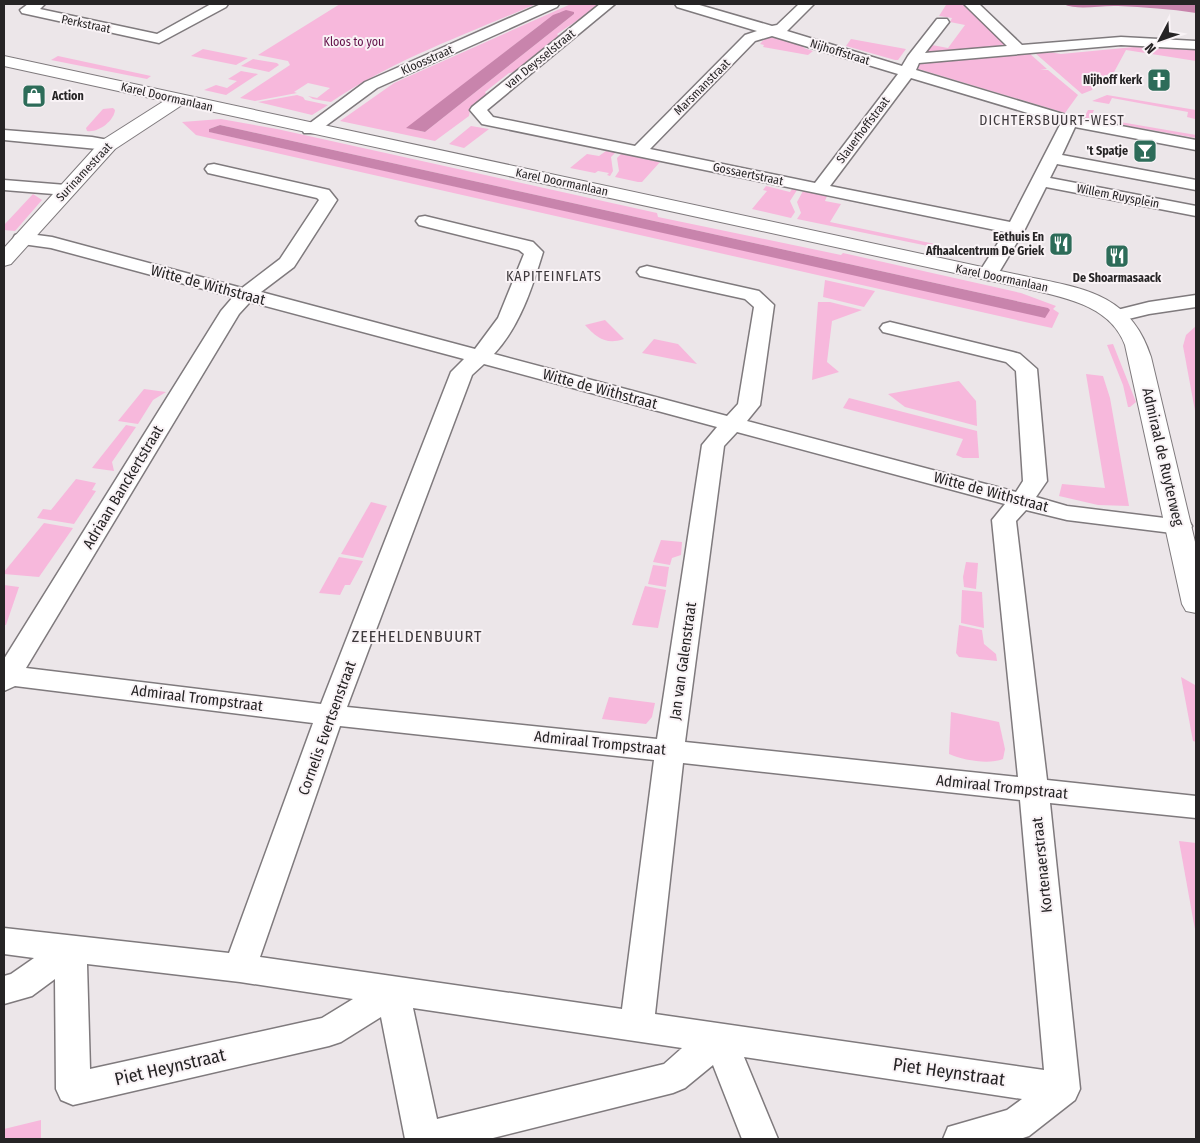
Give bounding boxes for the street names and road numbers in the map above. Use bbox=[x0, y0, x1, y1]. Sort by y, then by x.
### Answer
street label: Perkstraat bbox=[60, 12, 112, 36]
street label: van Deysselstraat bbox=[502, 26, 578, 92]
street label: Nijhoffstraat bbox=[808, 36, 872, 68]
street label: Kloosstraat bbox=[399, 42, 455, 78]
street label: Marsmanstraat bbox=[671, 56, 733, 118]
street label: Karel Doormanlaan bbox=[120, 80, 214, 114]
street label: Slauerhoffstraat bbox=[833, 94, 893, 166]
street label: Surinamestraat bbox=[53, 140, 115, 204]
street label: Gossaertstraat bbox=[712, 160, 785, 188]
street label: Karel Doormanlaan bbox=[514, 165, 610, 199]
street label: Willem Ruysplein bbox=[1075, 181, 1161, 211]
street label: Witte de Withstraat bbox=[149, 261, 267, 309]
street label: Karel Doormanlaan bbox=[954, 261, 1050, 295]
street label: Witte de Withstraat bbox=[541, 365, 659, 413]
street label: Admiraal de Ruyterweg bbox=[1138, 386, 1188, 528]
street label: Adriaan Banckertstraat bbox=[79, 422, 167, 552]
street label: Witte de Withstraat bbox=[932, 468, 1050, 516]
street label: Jan van Galenstraat bbox=[666, 601, 700, 721]
street label: Cornelis Evertsenstraat bbox=[294, 658, 360, 798]
street label: Admiraal Trompstraat bbox=[130, 681, 264, 715]
street label: Admiraal Trompstraat bbox=[533, 727, 667, 759]
street label: Admiraal Trompstraat bbox=[935, 771, 1069, 803]
street label: Kortenaerstraat bbox=[1028, 816, 1056, 914]
street label: Piet Heynstraat bbox=[113, 1044, 228, 1090]
street label: Piet Heynstraat bbox=[892, 1053, 1007, 1091]

